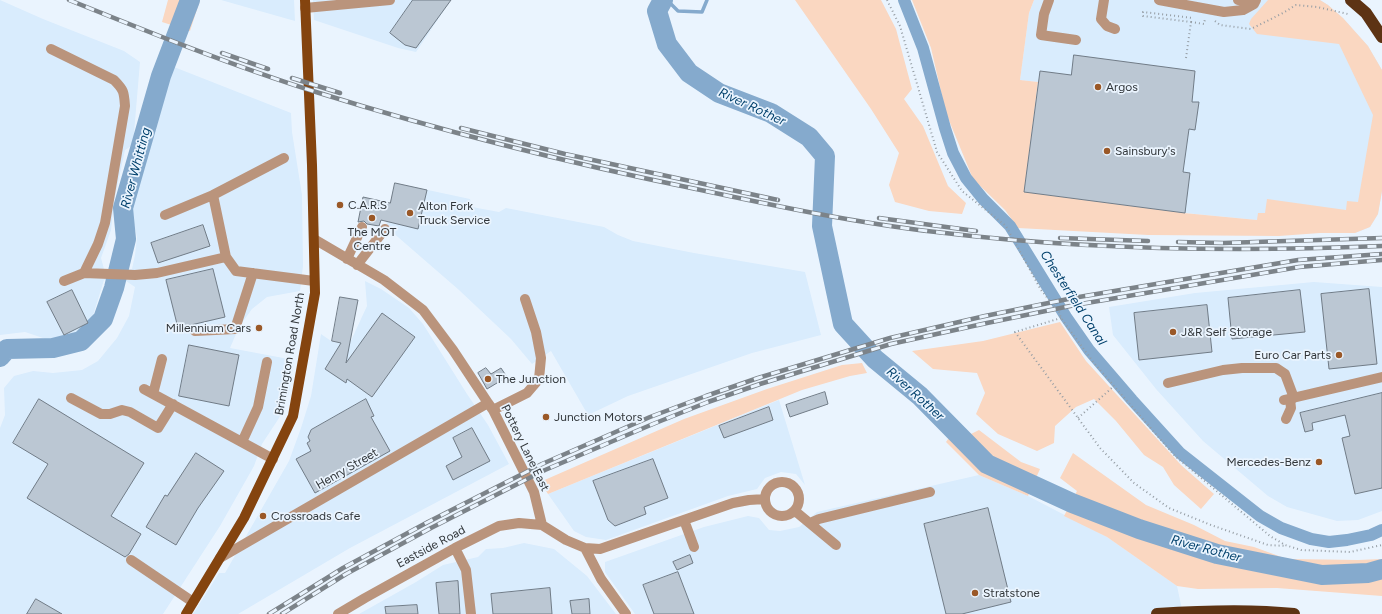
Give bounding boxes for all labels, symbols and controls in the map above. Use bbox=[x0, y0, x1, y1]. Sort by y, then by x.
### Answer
place label: Argos bbox=[1106, 80, 1138, 94]
marker: Argos bbox=[1093, 82, 1103, 92]
water label: River Rother bbox=[716, 85, 788, 129]
water label: River Whitting bbox=[118, 126, 154, 210]
place label: Sainsbury's bbox=[1115, 144, 1176, 158]
marker: Sainsbury's bbox=[1102, 146, 1112, 156]
place label: C.A.R.S bbox=[348, 198, 387, 212]
place label: Alton Fork Truck Service bbox=[418, 199, 490, 227]
marker: C.A.R.S bbox=[335, 200, 345, 210]
marker: Alton Fork Truck Service bbox=[405, 208, 415, 218]
marker: The MOT Centre bbox=[367, 213, 377, 223]
place label: The MOT Centre bbox=[348, 225, 396, 253]
water label: Chesterfield Canal bbox=[1037, 248, 1109, 348]
street label: Brimington Road North bbox=[272, 292, 308, 416]
place label: Millennium Cars bbox=[166, 321, 251, 335]
marker: Millennium Cars bbox=[254, 323, 264, 333]
place label: J&R Self Storage bbox=[1181, 325, 1272, 339]
marker: J&R Self Storage bbox=[1168, 327, 1178, 337]
place label: Euro Car Parts bbox=[1254, 348, 1331, 362]
marker: Euro Car Parts bbox=[1334, 350, 1344, 360]
water label: River Rother bbox=[883, 364, 947, 424]
place label: The Junction bbox=[496, 372, 566, 386]
marker: The Junction bbox=[483, 374, 493, 384]
street label: Pottery Lane East bbox=[498, 402, 552, 494]
place label: Junction Motors bbox=[554, 410, 642, 424]
marker: Junction Motors bbox=[541, 412, 551, 422]
street label: Henry Street bbox=[313, 445, 381, 493]
place label: Mercedes-Benz bbox=[1227, 455, 1311, 469]
marker: Mercedes-Benz bbox=[1314, 457, 1324, 467]
place label: Crossroads Cafe bbox=[271, 509, 360, 523]
marker: Crossroads Cafe bbox=[258, 511, 268, 521]
street label: Eastside Road bbox=[394, 523, 468, 571]
water label: River Rother bbox=[1169, 532, 1243, 566]
place label: Stratstone bbox=[983, 586, 1040, 600]
marker: Stratstone bbox=[970, 588, 980, 598]

